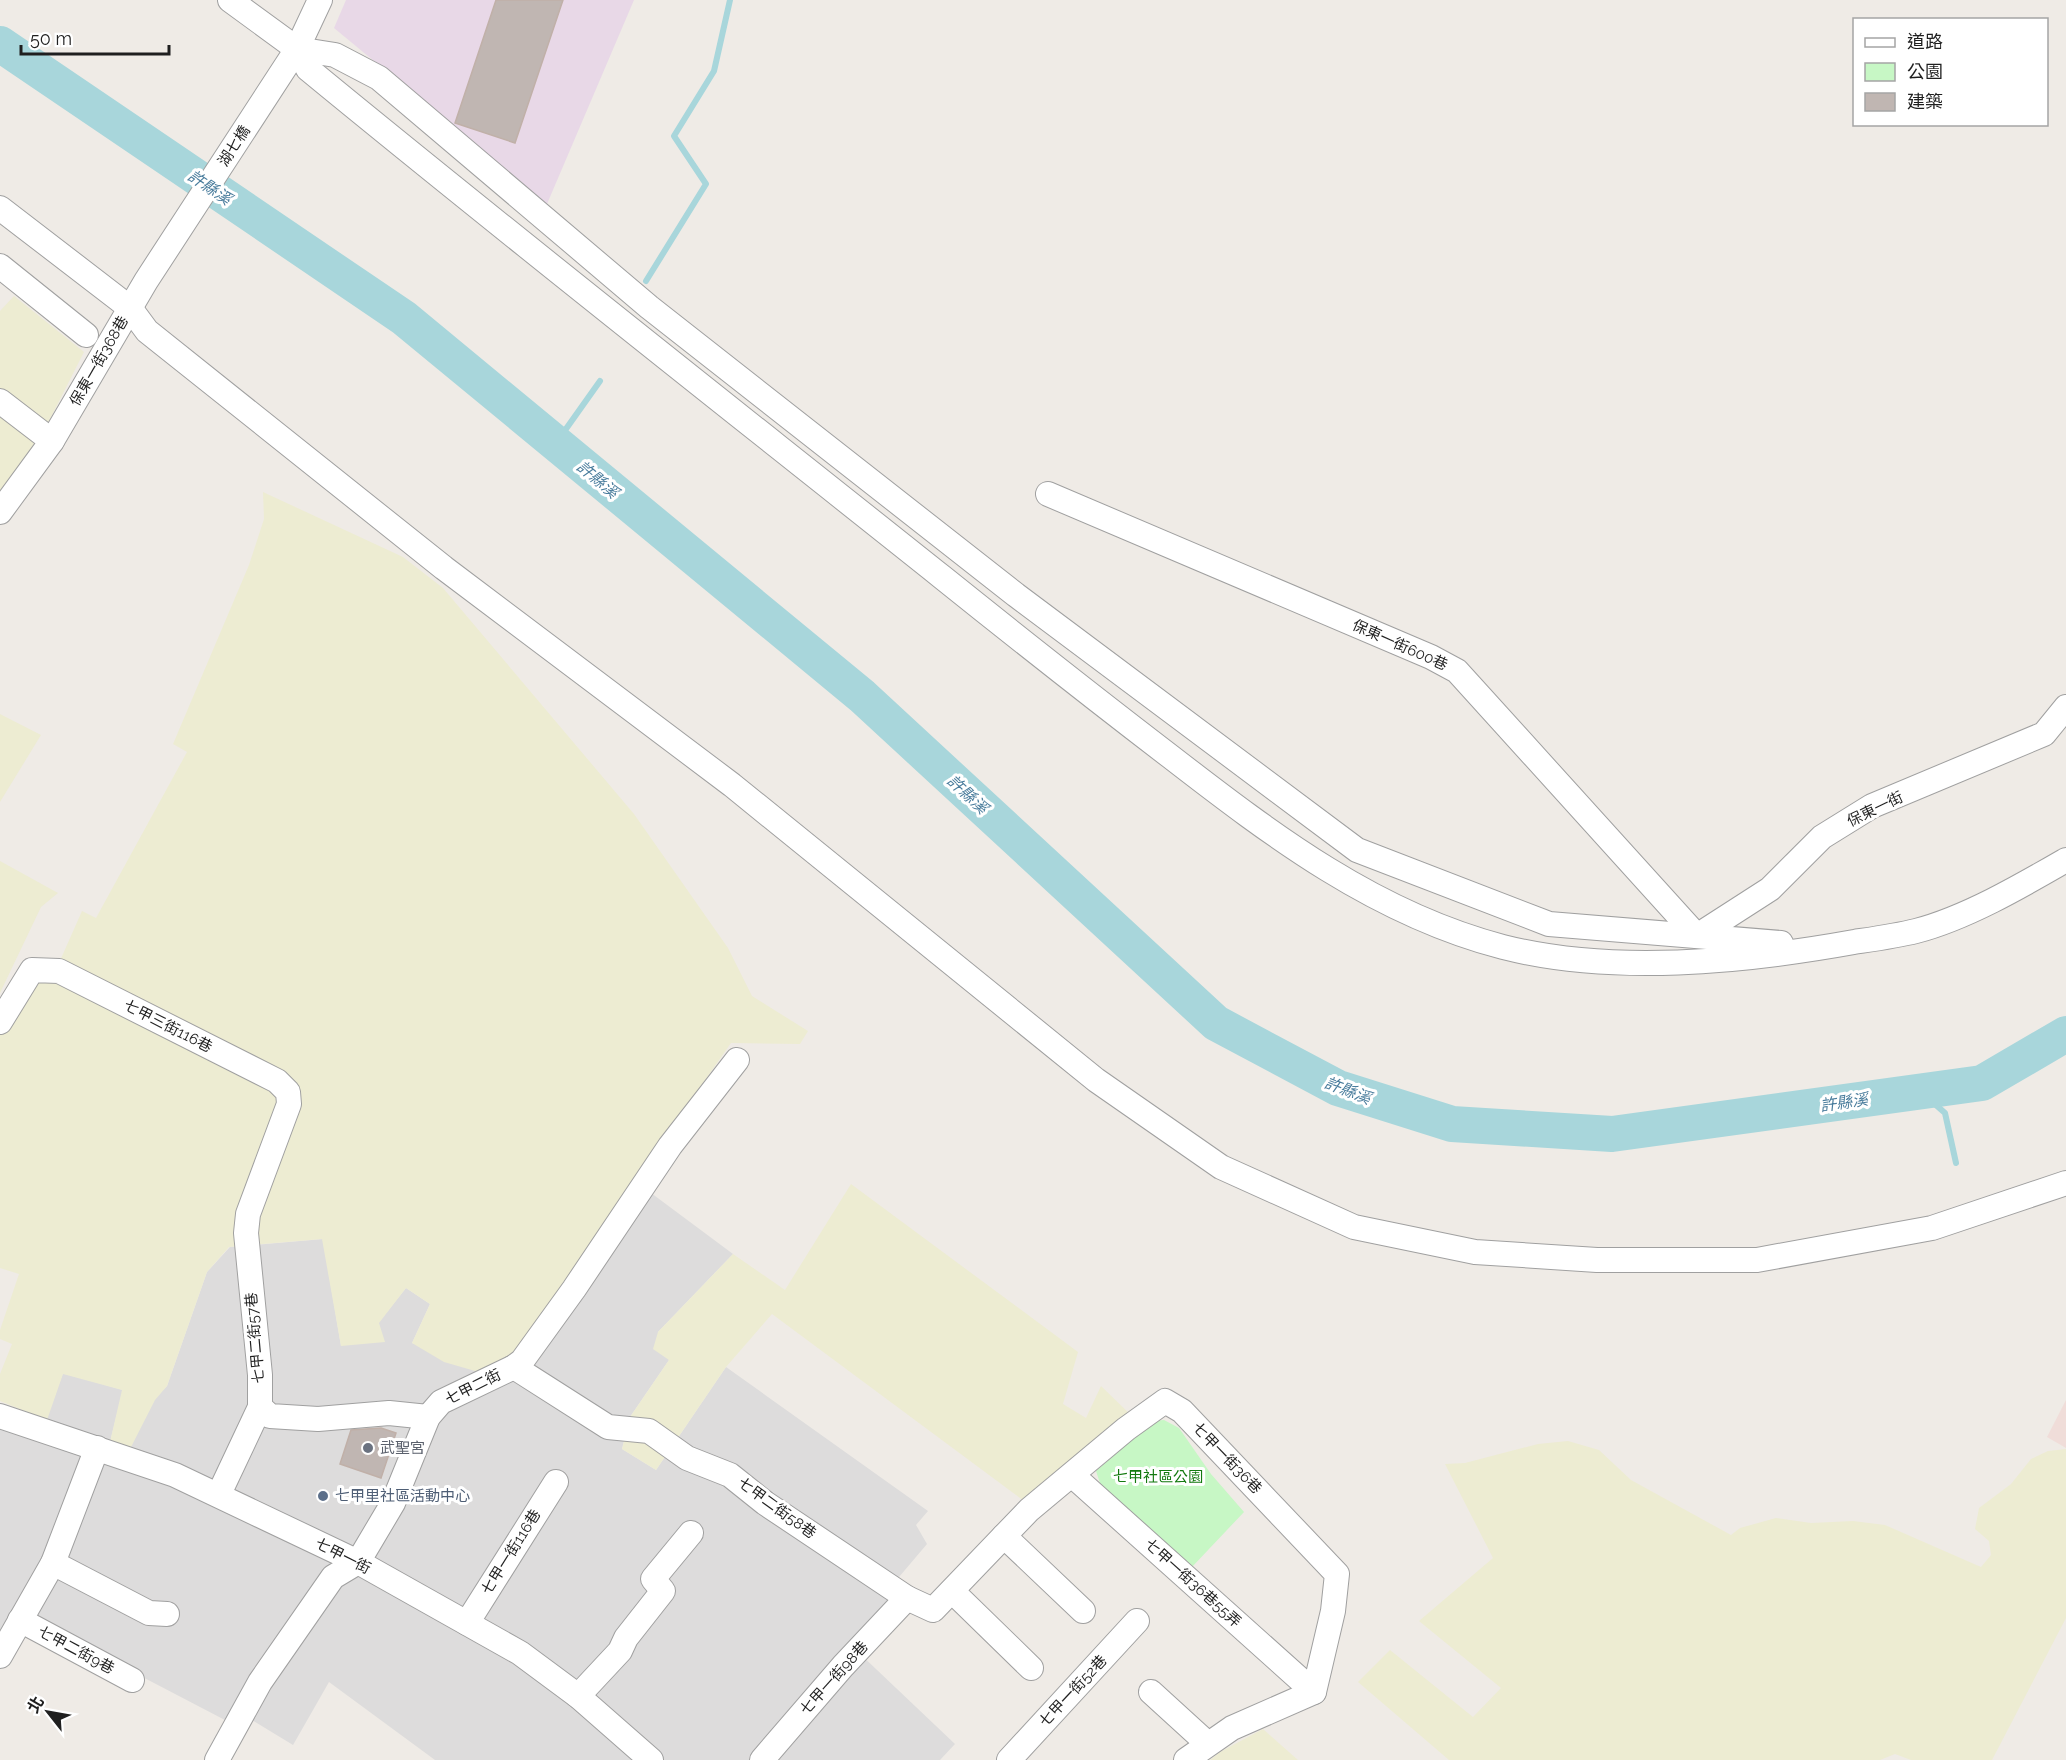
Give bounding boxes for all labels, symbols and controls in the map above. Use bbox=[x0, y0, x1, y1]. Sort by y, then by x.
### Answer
scale bar bbox=[21, 18, 170, 56]
legend bbox=[1853, 18, 2048, 126]
text: 50 m bbox=[30, 28, 72, 49]
text: 道路 bbox=[1907, 31, 1943, 52]
text: 公園 bbox=[1907, 61, 1943, 82]
text: 建築 bbox=[1907, 91, 1943, 112]
street label: 湖七橋 bbox=[214, 122, 254, 170]
water label: 許縣溪 bbox=[185, 166, 237, 210]
street label: 保東一街368巷 bbox=[66, 313, 132, 409]
water label: 許縣溪 bbox=[573, 457, 624, 503]
street label: 保東一街600巷 bbox=[1350, 616, 1450, 674]
water label: 許縣溪 bbox=[944, 771, 993, 819]
street label: 保東一街 bbox=[1844, 788, 1906, 830]
street label: 七甲三街116巷 bbox=[121, 996, 215, 1056]
water label: 許縣溪 bbox=[1322, 1073, 1375, 1109]
water label: 許縣溪 bbox=[1819, 1089, 1871, 1115]
street label: 七甲二街57巷 bbox=[242, 1292, 268, 1384]
street label: 七甲二街 bbox=[442, 1365, 504, 1409]
street label: 七甲一街36巷 bbox=[1189, 1419, 1265, 1497]
place label: 武聖宮 bbox=[380, 1439, 425, 1457]
marker: 武聖宮 bbox=[361, 1441, 375, 1455]
park label: 七甲社區公園 bbox=[1113, 1468, 1203, 1486]
street label: 七甲二街58巷 bbox=[734, 1474, 820, 1542]
place label: 七甲里社區活動中心 bbox=[335, 1487, 470, 1505]
marker: 七甲里社區活動中心 bbox=[316, 1489, 330, 1503]
street label: 七甲一街116巷 bbox=[478, 1506, 544, 1598]
street label: 七甲一街 bbox=[312, 1534, 374, 1578]
street label: 七甲一街36巷55弄 bbox=[1141, 1535, 1245, 1631]
street label: 七甲二街9巷 bbox=[35, 1622, 117, 1678]
street label: 七甲一街98巷 bbox=[796, 1638, 872, 1718]
street label: 七甲一街52巷 bbox=[1035, 1652, 1111, 1730]
north arrow bbox=[18, 1682, 78, 1742]
text: 北 bbox=[23, 1693, 48, 1716]

